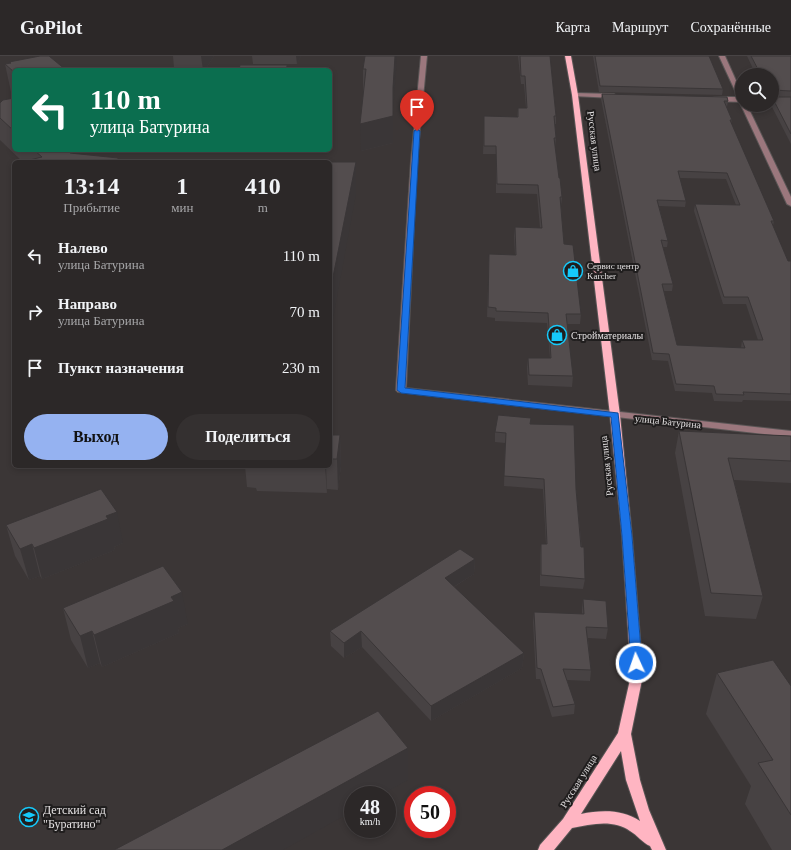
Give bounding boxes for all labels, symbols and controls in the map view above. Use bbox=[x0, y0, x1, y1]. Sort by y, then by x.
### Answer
text: GoPilot bbox=[20, 17, 82, 38]
text: Карта bbox=[555, 20, 590, 35]
text: Маршрут bbox=[612, 20, 668, 35]
text: Сохранённые bbox=[690, 20, 771, 35]
map controls bbox=[735, 68, 779, 112]
button: search bbox=[735, 68, 779, 112]
icon: left bbox=[24, 84, 76, 136]
text: 110 m bbox=[90, 84, 161, 115]
pin bbox=[400, 90, 434, 131]
icon: arrive bbox=[406, 96, 428, 118]
street label: Русская улица bbox=[585, 110, 604, 172]
text: улица Батурина bbox=[90, 117, 210, 137]
text: 13:14 bbox=[64, 173, 120, 199]
text: 1 bbox=[176, 173, 188, 199]
text: 410 bbox=[245, 173, 281, 199]
text: Прибытие bbox=[63, 200, 120, 215]
text: мин bbox=[171, 200, 193, 215]
text: m bbox=[258, 200, 268, 215]
text: Налево bbox=[58, 240, 108, 256]
icon: left bbox=[24, 245, 46, 267]
text: 110 m bbox=[283, 248, 320, 264]
text: улица Батурина bbox=[58, 257, 144, 272]
shop icon: Сервис центр Karcher bbox=[562, 260, 584, 282]
place label: Сервис центр Karcher bbox=[587, 261, 640, 281]
text: Направо bbox=[58, 296, 117, 312]
icon: right bbox=[24, 301, 46, 323]
text: 70 m bbox=[290, 304, 320, 320]
text: улица Батурина bbox=[58, 313, 144, 328]
shop icon: Стройматериалы bbox=[546, 324, 568, 346]
place label: Стройматериалы bbox=[571, 330, 643, 341]
icon: arrive bbox=[24, 357, 46, 379]
text: Пункт назначения bbox=[58, 360, 184, 376]
text: 230 m bbox=[282, 360, 320, 376]
street label: улица Батурина bbox=[634, 413, 702, 431]
button: Выход bbox=[24, 414, 168, 460]
button: Поделиться bbox=[176, 414, 320, 460]
street label: Русская улица bbox=[598, 435, 615, 497]
position arrow bbox=[615, 642, 657, 684]
street label: Русская улица bbox=[558, 752, 599, 810]
speed limit sign: 50 bbox=[404, 786, 456, 838]
text: 48 bbox=[360, 796, 380, 818]
place label: Детский сад "Буратино" bbox=[43, 803, 106, 831]
school or university icon: Детский сад "Буратино" bbox=[18, 806, 40, 828]
text: km/h bbox=[360, 816, 380, 827]

